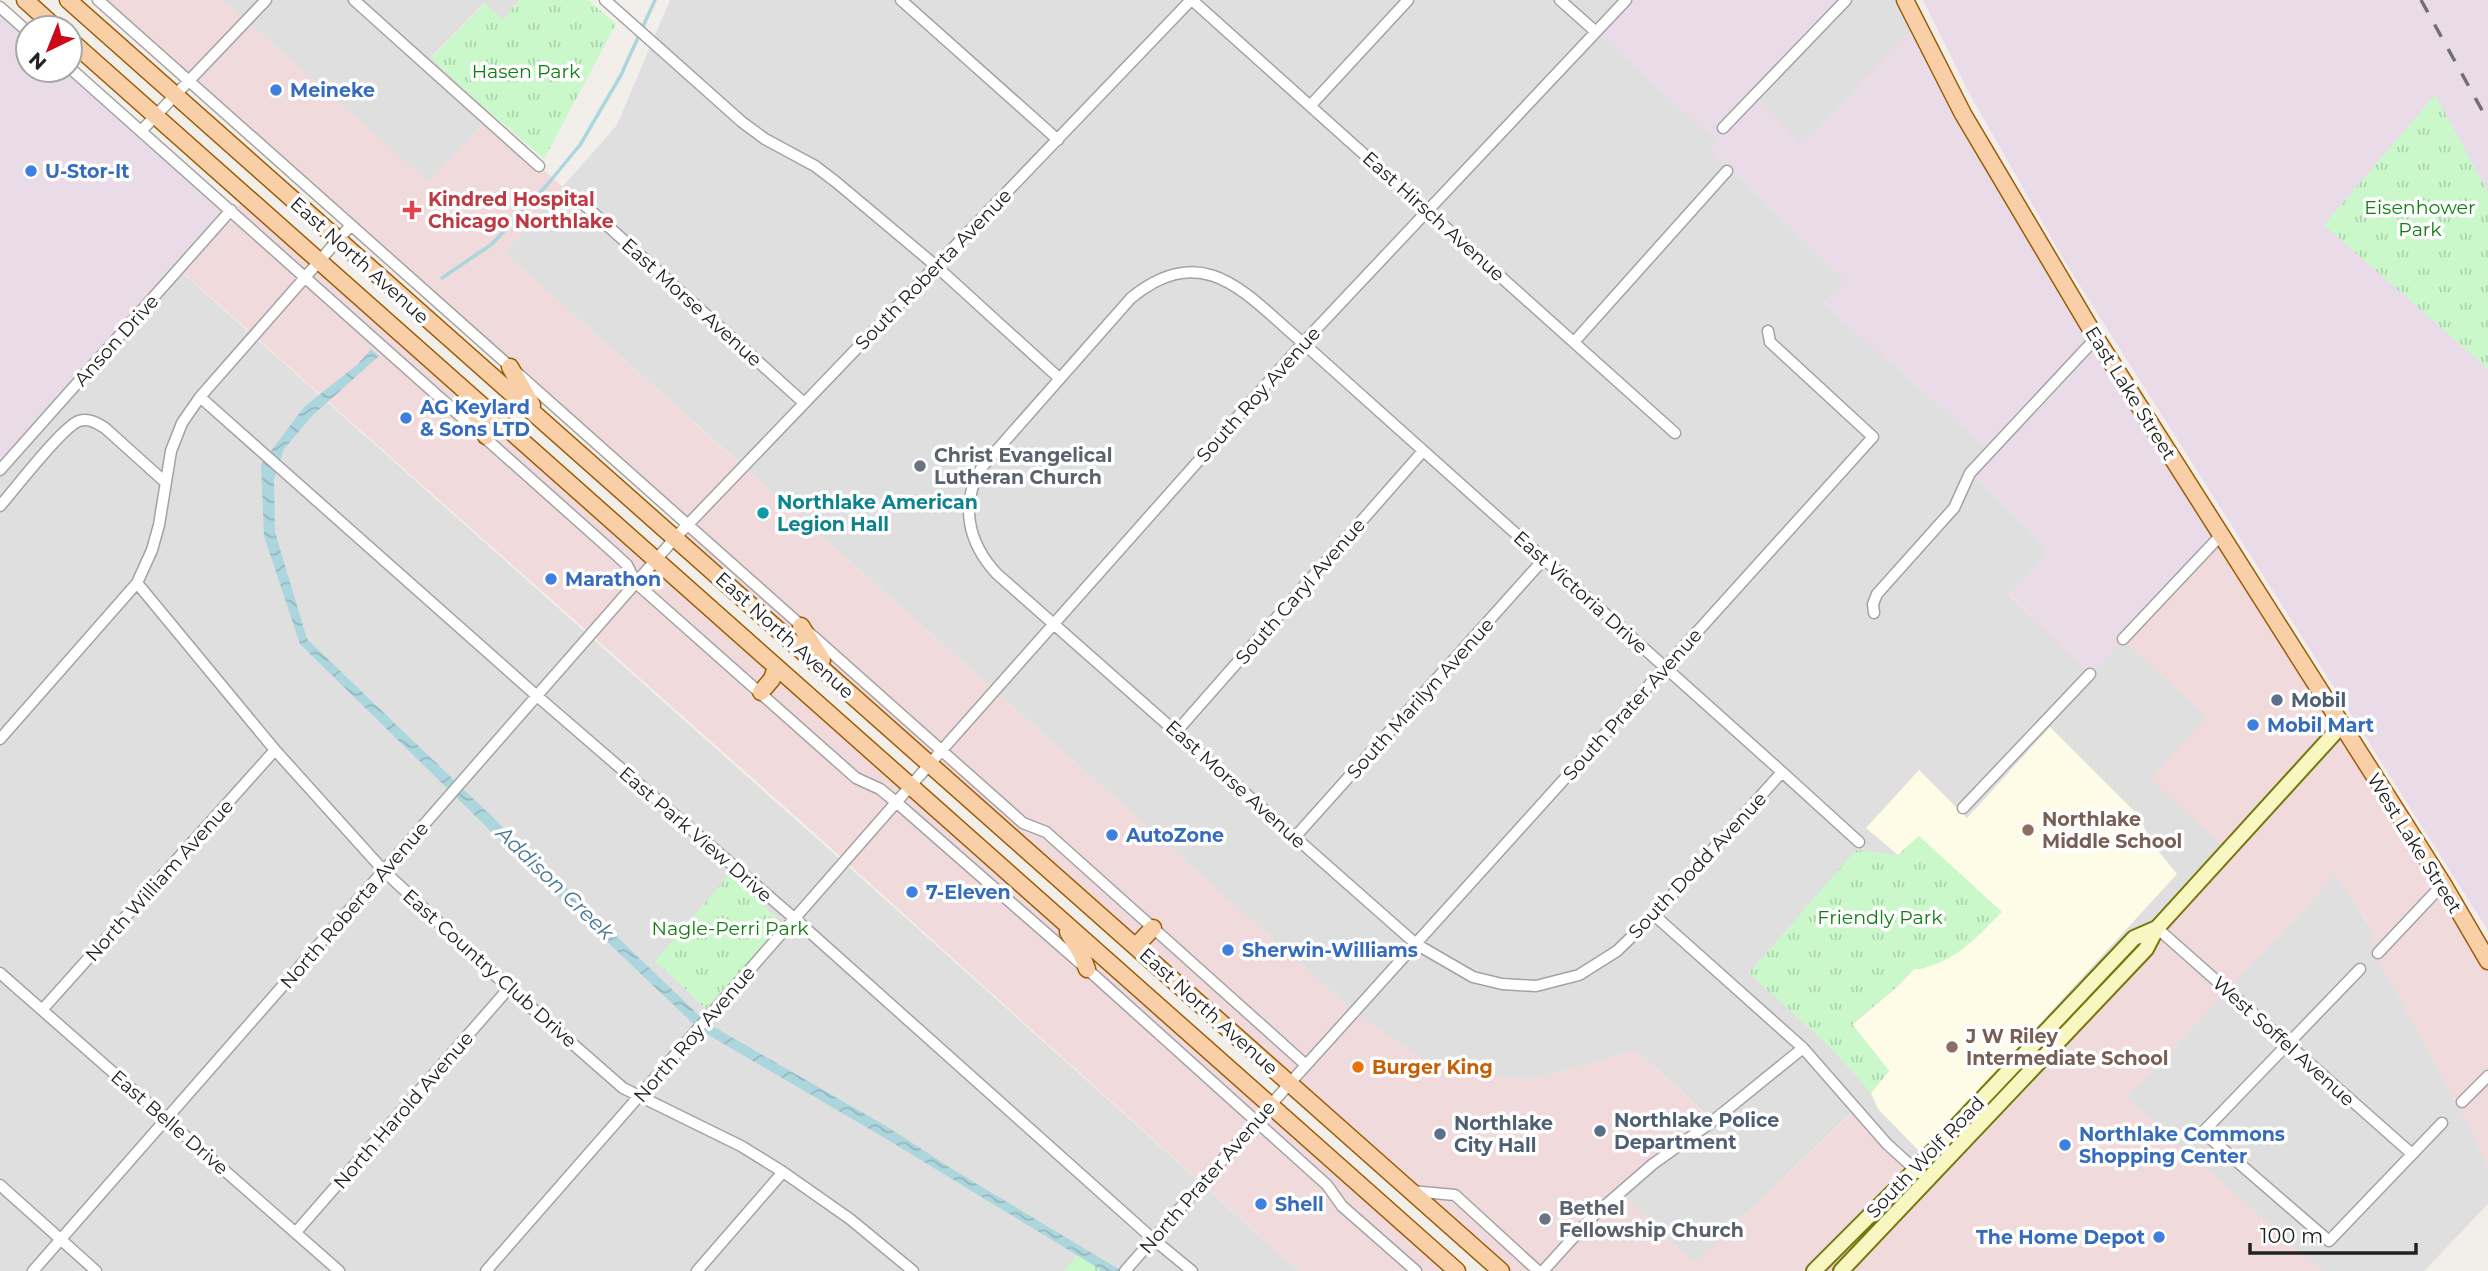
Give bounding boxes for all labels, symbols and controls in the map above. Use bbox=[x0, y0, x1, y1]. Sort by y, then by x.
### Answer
north arrow bbox=[14, 14, 84, 84]
text: N bbox=[24, 47, 51, 75]
park label: Hasen Park bbox=[472, 60, 581, 83]
place label: Meineke bbox=[290, 79, 375, 102]
marker: Meineke bbox=[268, 82, 284, 98]
street label: East Hirsch Avenue bbox=[1358, 147, 1509, 286]
place label: U-Stor-It bbox=[45, 160, 129, 183]
marker: U-Stor-It bbox=[23, 163, 39, 179]
street label: South Roberta Avenue bbox=[850, 184, 1016, 355]
place label: Kindred Hospital Chicago Northlake bbox=[428, 188, 614, 233]
street label: East North Avenue bbox=[286, 192, 434, 329]
park label: Eisenhower Park bbox=[2364, 196, 2476, 241]
marker: Kindred Hospital Chicago Northlake bbox=[402, 200, 422, 220]
street label: East Morse Avenue bbox=[617, 233, 767, 371]
street label: Anson Drive bbox=[69, 290, 163, 391]
street label: South Roy Avenue bbox=[1192, 322, 1325, 467]
street label: East Lake Street bbox=[2080, 322, 2181, 464]
place label: AG Keylard & Sons LTD bbox=[419, 396, 530, 441]
marker: AG Keylard & Sons LTD bbox=[398, 410, 414, 426]
place label: Christ Evangelical Lutheran Church bbox=[934, 444, 1112, 489]
marker: Christ Evangelical Lutheran Church bbox=[912, 458, 928, 474]
place label: Northlake American Legion Hall bbox=[777, 491, 978, 536]
marker: Northlake American Legion Hall bbox=[755, 505, 771, 521]
street label: South Caryl Avenue bbox=[1231, 514, 1370, 669]
street label: East Victoria Drive bbox=[1509, 526, 1652, 659]
street label: East North Avenue bbox=[711, 567, 859, 704]
place label: Marathon bbox=[565, 568, 661, 591]
marker: Marathon bbox=[543, 571, 559, 587]
street label: South Marilyn Avenue bbox=[1342, 613, 1499, 784]
street label: South Prater Avenue bbox=[1558, 624, 1707, 785]
place label: Mobil bbox=[2291, 689, 2346, 712]
marker: Mobil bbox=[2269, 692, 2285, 708]
place label: Mobil Mart bbox=[2267, 714, 2374, 737]
street label: East Morse Avenue bbox=[1161, 715, 1311, 853]
marker: Mobil Mart bbox=[2245, 717, 2261, 733]
street label: East Park View Drive bbox=[615, 762, 777, 907]
street label: West Lake Street bbox=[2362, 769, 2467, 918]
street label: South Dodd Avenue bbox=[1623, 787, 1771, 943]
street label: North William Avenue bbox=[81, 795, 238, 966]
place label: Northlake Middle School bbox=[2042, 808, 2182, 853]
street label: North Roberta Avenue bbox=[276, 817, 433, 994]
water label: Addison Creek bbox=[490, 819, 620, 946]
marker: Northlake Middle School bbox=[2020, 822, 2036, 838]
place label: AutoZone bbox=[1125, 824, 1224, 847]
marker: AutoZone bbox=[1104, 827, 1120, 843]
place label: 7-Eleven bbox=[926, 881, 1011, 904]
street label: East Country Club Drive bbox=[398, 884, 581, 1052]
marker: 7-Eleven bbox=[904, 884, 920, 900]
park label: Friendly Park bbox=[1817, 906, 1943, 929]
park label: Nagle-Perri Park bbox=[651, 917, 809, 940]
place label: Sherwin-Williams bbox=[1242, 939, 1418, 962]
marker: Sherwin-Williams bbox=[1220, 942, 1236, 958]
street label: East North Avenue bbox=[1135, 943, 1283, 1080]
street label: North Roy Avenue bbox=[629, 961, 760, 1107]
street label: West Soffel Avenue bbox=[2208, 972, 2359, 1111]
place label: J W Riley Intermediate School bbox=[1965, 1025, 2168, 1070]
street label: North Harold Avenue bbox=[329, 1027, 478, 1194]
marker: J W Riley Intermediate School bbox=[1944, 1039, 1960, 1055]
place label: Burger King bbox=[1372, 1056, 1493, 1079]
marker: Burger King bbox=[1350, 1059, 1366, 1075]
street label: East Belle Drive bbox=[106, 1065, 233, 1180]
street label: South Wolf Road bbox=[1861, 1092, 1989, 1223]
street label: North Prater Avenue bbox=[1135, 1096, 1280, 1259]
place label: Northlake Police Department bbox=[1614, 1109, 1779, 1154]
place label: Northlake City Hall bbox=[1454, 1112, 1553, 1157]
marker: Northlake Police Department bbox=[1592, 1123, 1608, 1139]
place label: Northlake Commons Shopping Center bbox=[2079, 1123, 2285, 1168]
marker: Northlake City Hall bbox=[1432, 1126, 1448, 1142]
marker: Northlake Commons Shopping Center bbox=[2057, 1137, 2073, 1153]
place label: Shell bbox=[1275, 1193, 1324, 1216]
marker: Shell bbox=[1253, 1196, 1269, 1212]
place label: Bethel Fellowship Church bbox=[1559, 1197, 1744, 1242]
marker: Bethel Fellowship Church bbox=[1537, 1211, 1553, 1227]
scale bar bbox=[2250, 1212, 2416, 1256]
text: 100 m bbox=[2260, 1223, 2323, 1248]
place label: The Home Depot bbox=[1976, 1226, 2145, 1249]
marker: The Home Depot bbox=[2151, 1229, 2167, 1245]

